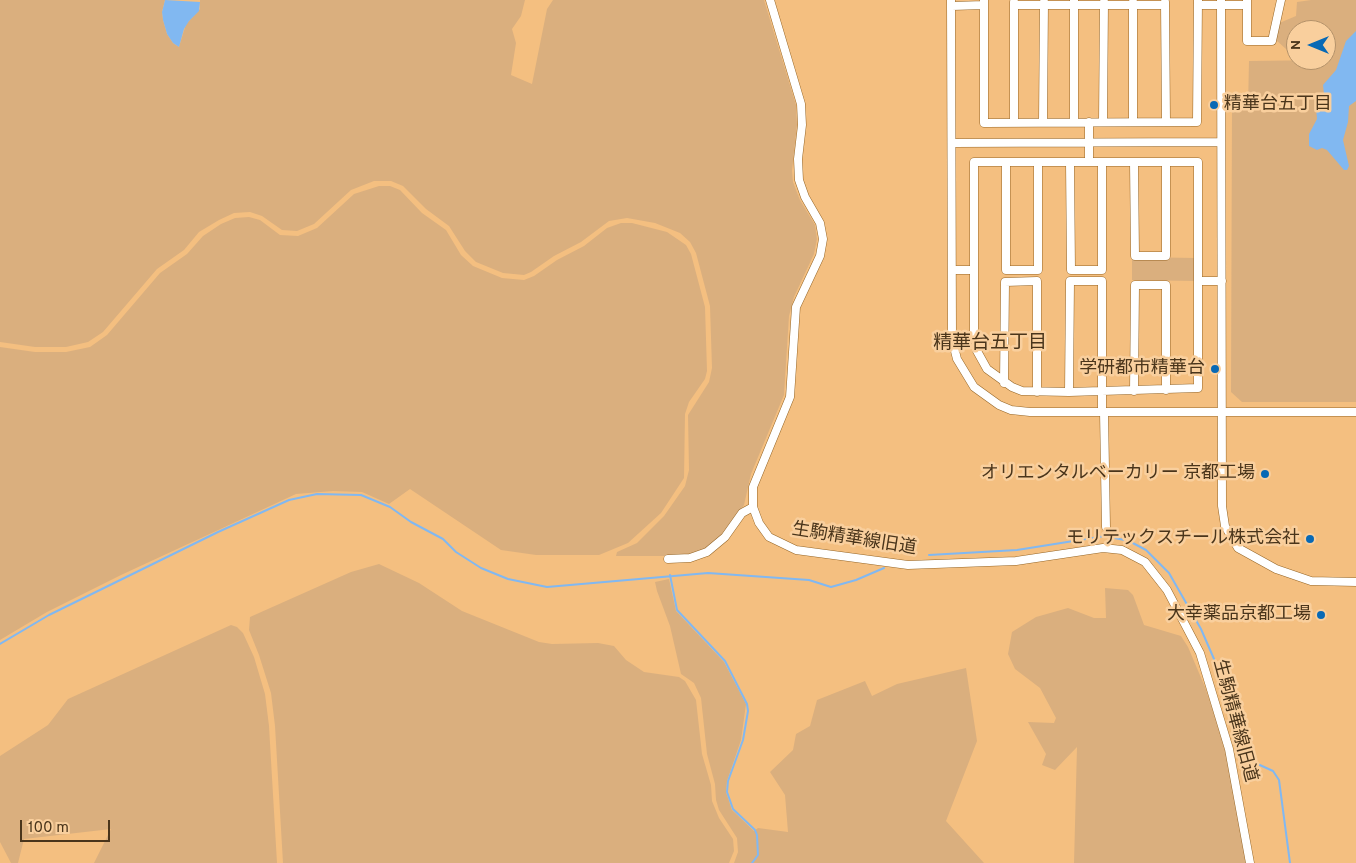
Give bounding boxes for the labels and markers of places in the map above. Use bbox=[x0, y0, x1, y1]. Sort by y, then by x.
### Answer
place label: 精華台五丁目 bbox=[1224, 94, 1332, 116]
marker: 精華台五丁目 bbox=[1208, 99, 1220, 111]
place label: 学研都市精華台 bbox=[1079, 358, 1205, 380]
marker: 学研都市精華台 bbox=[1209, 363, 1221, 375]
place label: オリエンタルベーカリー 京都工場 bbox=[981, 463, 1255, 485]
marker: オリエンタルベーカリー 京都工場 bbox=[1259, 468, 1271, 480]
place label: モリテックスチール株式会社 bbox=[1066, 528, 1300, 550]
marker: モリテックスチール株式会社 bbox=[1304, 533, 1316, 545]
place label: 大幸薬品京都工場 bbox=[1167, 604, 1311, 626]
marker: 大幸薬品京都工場 bbox=[1315, 609, 1327, 621]

